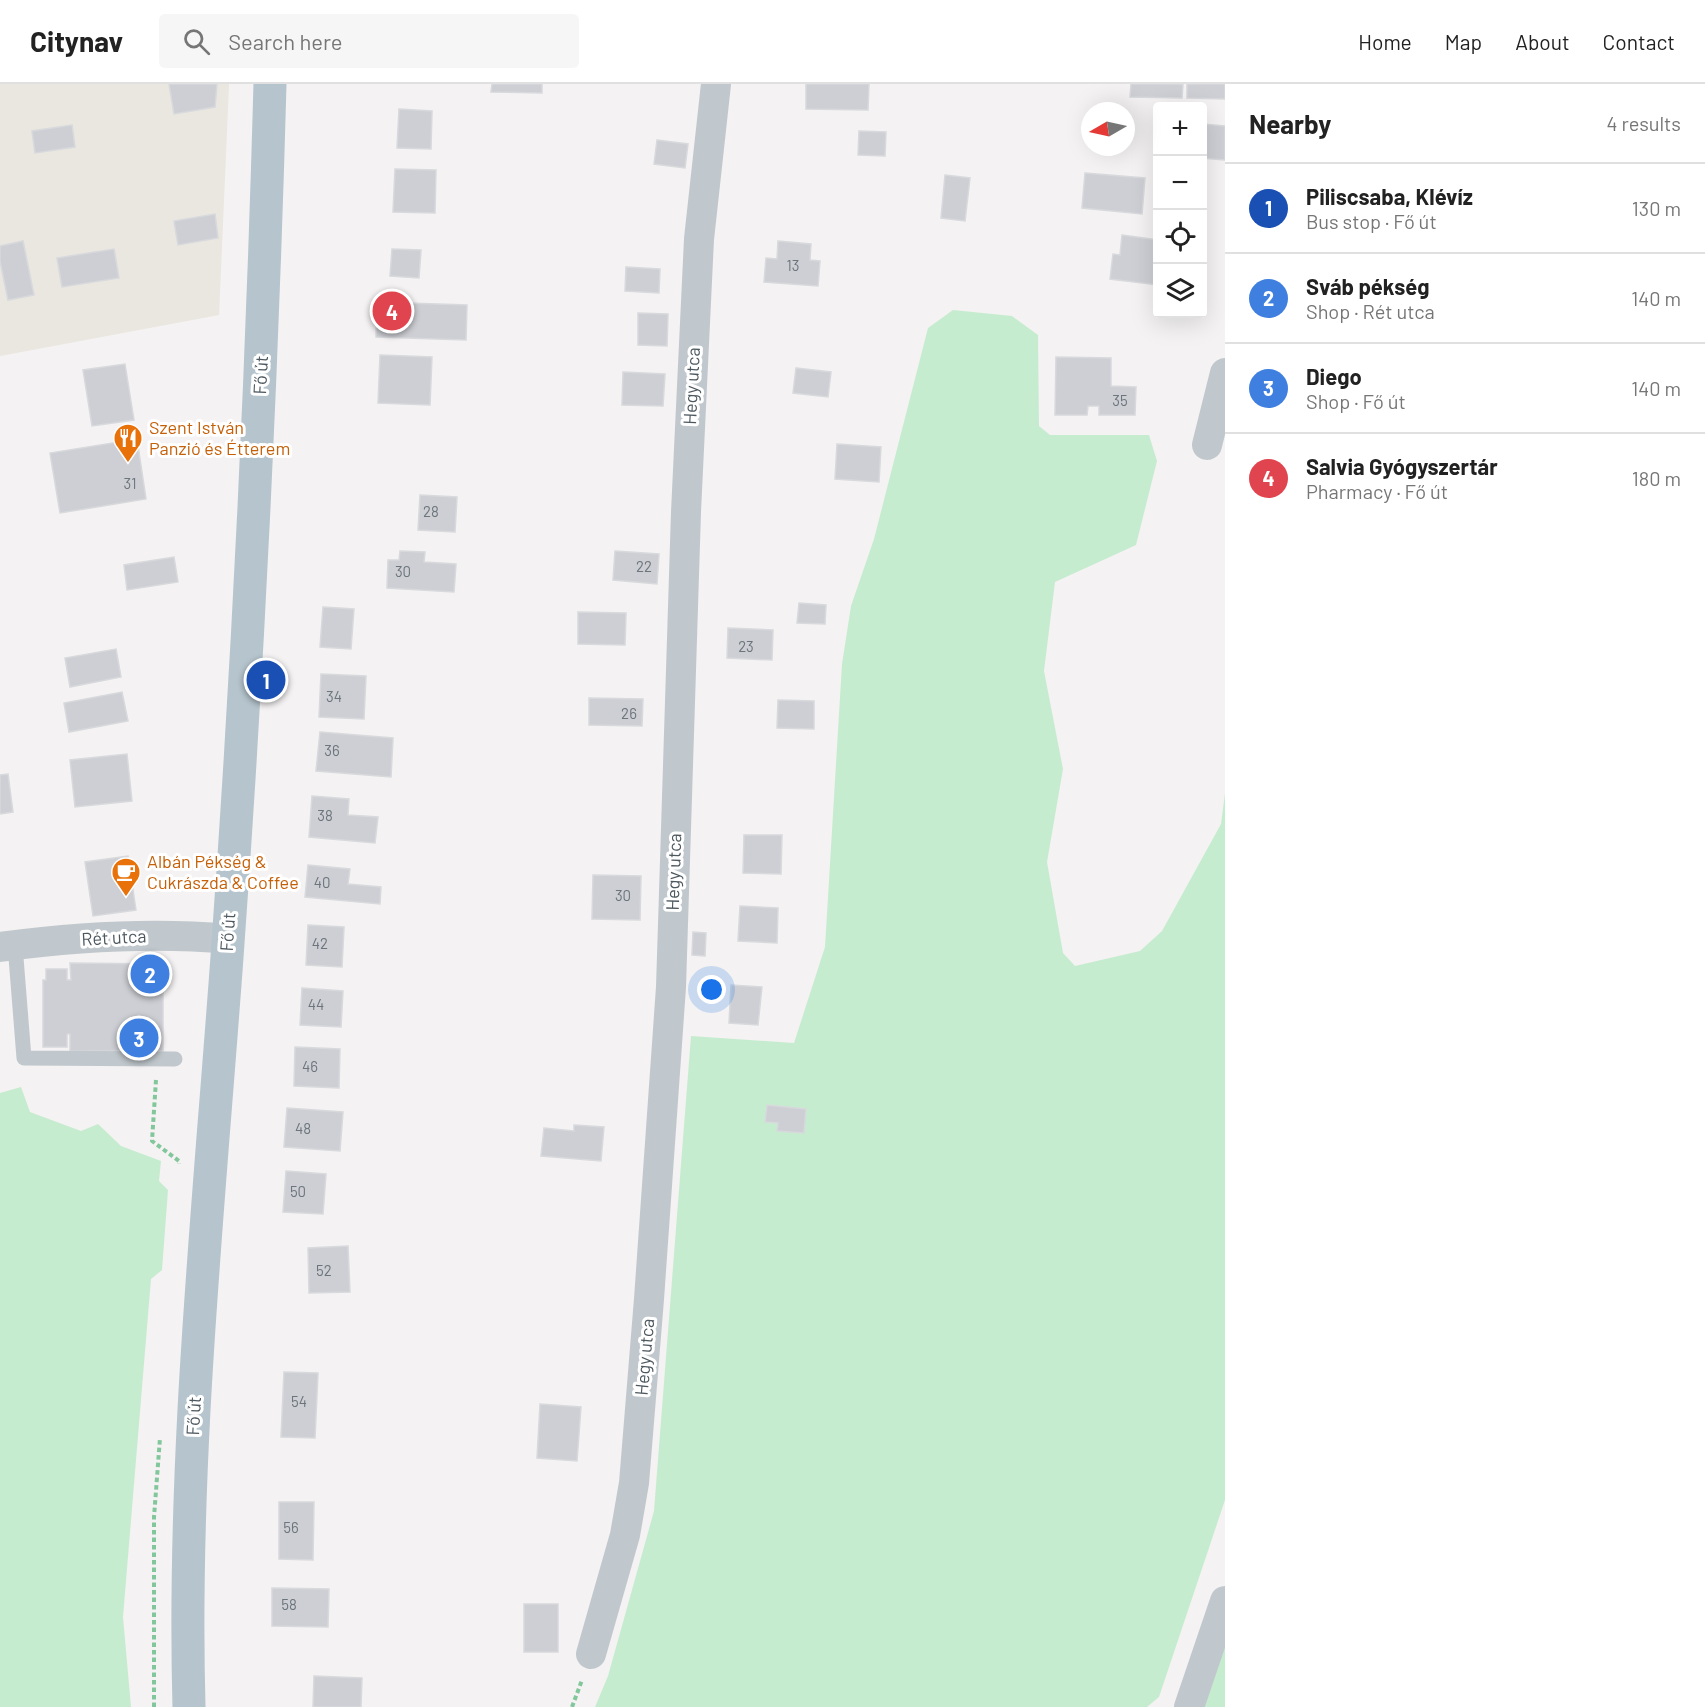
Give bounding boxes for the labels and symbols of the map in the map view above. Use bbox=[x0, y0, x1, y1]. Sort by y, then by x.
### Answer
north arrow bbox=[1081, 102, 1135, 156]
house number: 13 bbox=[787, 256, 799, 274]
pin: 4 bbox=[372, 288, 412, 334]
street label: Hegy utca bbox=[678, 347, 704, 425]
street label: Fő út bbox=[248, 355, 272, 395]
house number: 35 bbox=[1112, 391, 1128, 409]
place label: Szent István Panzió és Étterem bbox=[149, 416, 290, 459]
restaurant icon: Szent István Panzió és Étterem bbox=[112, 422, 144, 464]
house number: 31 bbox=[124, 474, 136, 492]
house number: 28 bbox=[423, 502, 439, 520]
house number: 22 bbox=[636, 557, 652, 575]
house number: 30 bbox=[395, 562, 411, 580]
house number: 23 bbox=[738, 637, 754, 655]
pin: 1 bbox=[246, 658, 286, 702]
house number: 34 bbox=[326, 687, 342, 705]
house number: 26 bbox=[621, 704, 637, 722]
house number: 36 bbox=[324, 741, 340, 759]
house number: 38 bbox=[317, 806, 333, 824]
street label: Hegy utca bbox=[661, 833, 685, 911]
place label: Albán Pékség & Cukrászda & Coffee bbox=[147, 850, 299, 893]
cafe icon: Albán Pékség & Cukrászda & Coffee bbox=[110, 856, 142, 898]
house number: 40 bbox=[314, 873, 330, 891]
house number: 30 bbox=[615, 886, 631, 904]
street label: Fő út bbox=[215, 912, 239, 952]
street label: Rét utca bbox=[81, 924, 147, 950]
house number: 42 bbox=[312, 934, 328, 952]
pin: 2 bbox=[130, 952, 170, 996]
your location bbox=[697, 975, 726, 1004]
house number: 44 bbox=[308, 995, 324, 1013]
pin: 3 bbox=[120, 1016, 158, 1060]
house number: 46 bbox=[302, 1057, 318, 1075]
house number: 48 bbox=[295, 1119, 311, 1137]
house number: 50 bbox=[290, 1182, 306, 1200]
house number: 52 bbox=[316, 1261, 332, 1279]
street label: Hegy utca bbox=[630, 1317, 658, 1396]
house number: 54 bbox=[291, 1392, 307, 1410]
street label: Fő út bbox=[181, 1396, 205, 1436]
house number: 56 bbox=[283, 1518, 299, 1536]
house number: 58 bbox=[281, 1595, 297, 1613]

